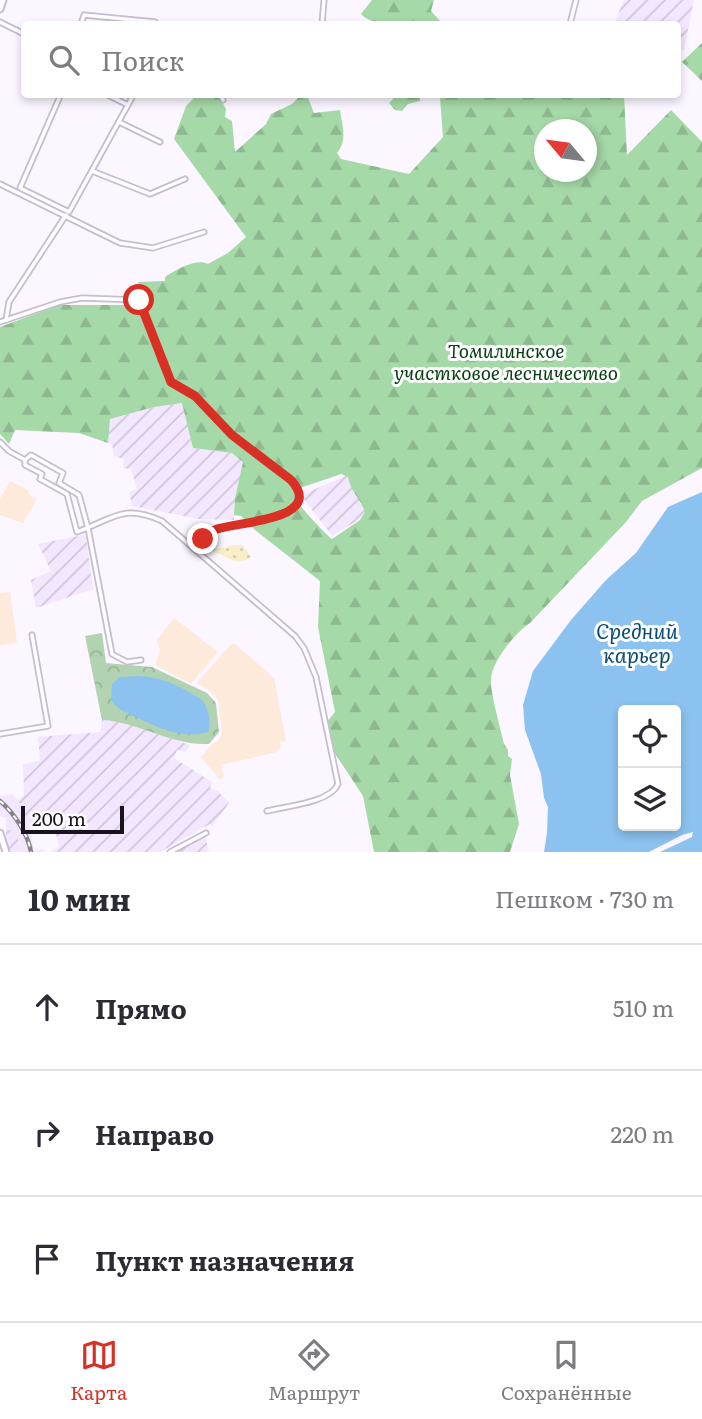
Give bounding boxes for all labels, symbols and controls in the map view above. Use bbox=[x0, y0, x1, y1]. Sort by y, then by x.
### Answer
search box bbox=[21, 21, 681, 98]
text: Поиск bbox=[101, 40, 184, 79]
icon: search bbox=[45, 41, 83, 79]
north arrow bbox=[534, 119, 597, 182]
route start bbox=[123, 284, 154, 315]
park label: Томилинское участковое лесничество bbox=[394, 336, 618, 386]
route end bbox=[187, 523, 218, 554]
water label: Средний карьер bbox=[596, 614, 678, 669]
map controls bbox=[618, 705, 681, 831]
button: locate bbox=[618, 705, 681, 768]
button: layers bbox=[618, 768, 681, 831]
scale bar bbox=[21, 803, 124, 835]
text: 200 m bbox=[32, 804, 86, 832]
text: 10 мин bbox=[28, 876, 131, 920]
text: Пешком · 730 m bbox=[495, 881, 674, 915]
icon: ahead bbox=[28, 988, 66, 1026]
text: Прямо bbox=[95, 988, 187, 1027]
text: 510 m bbox=[613, 990, 674, 1024]
icon: right bbox=[28, 1114, 66, 1152]
text: Направо bbox=[95, 1114, 214, 1153]
text: 220 m bbox=[610, 1116, 674, 1150]
icon: arrive bbox=[28, 1240, 66, 1278]
text: Пункт назначения bbox=[95, 1240, 354, 1279]
tab: Карта bbox=[70, 1336, 127, 1406]
tab: Маршрут bbox=[268, 1336, 360, 1406]
tab: Сохранённые bbox=[501, 1336, 632, 1406]

